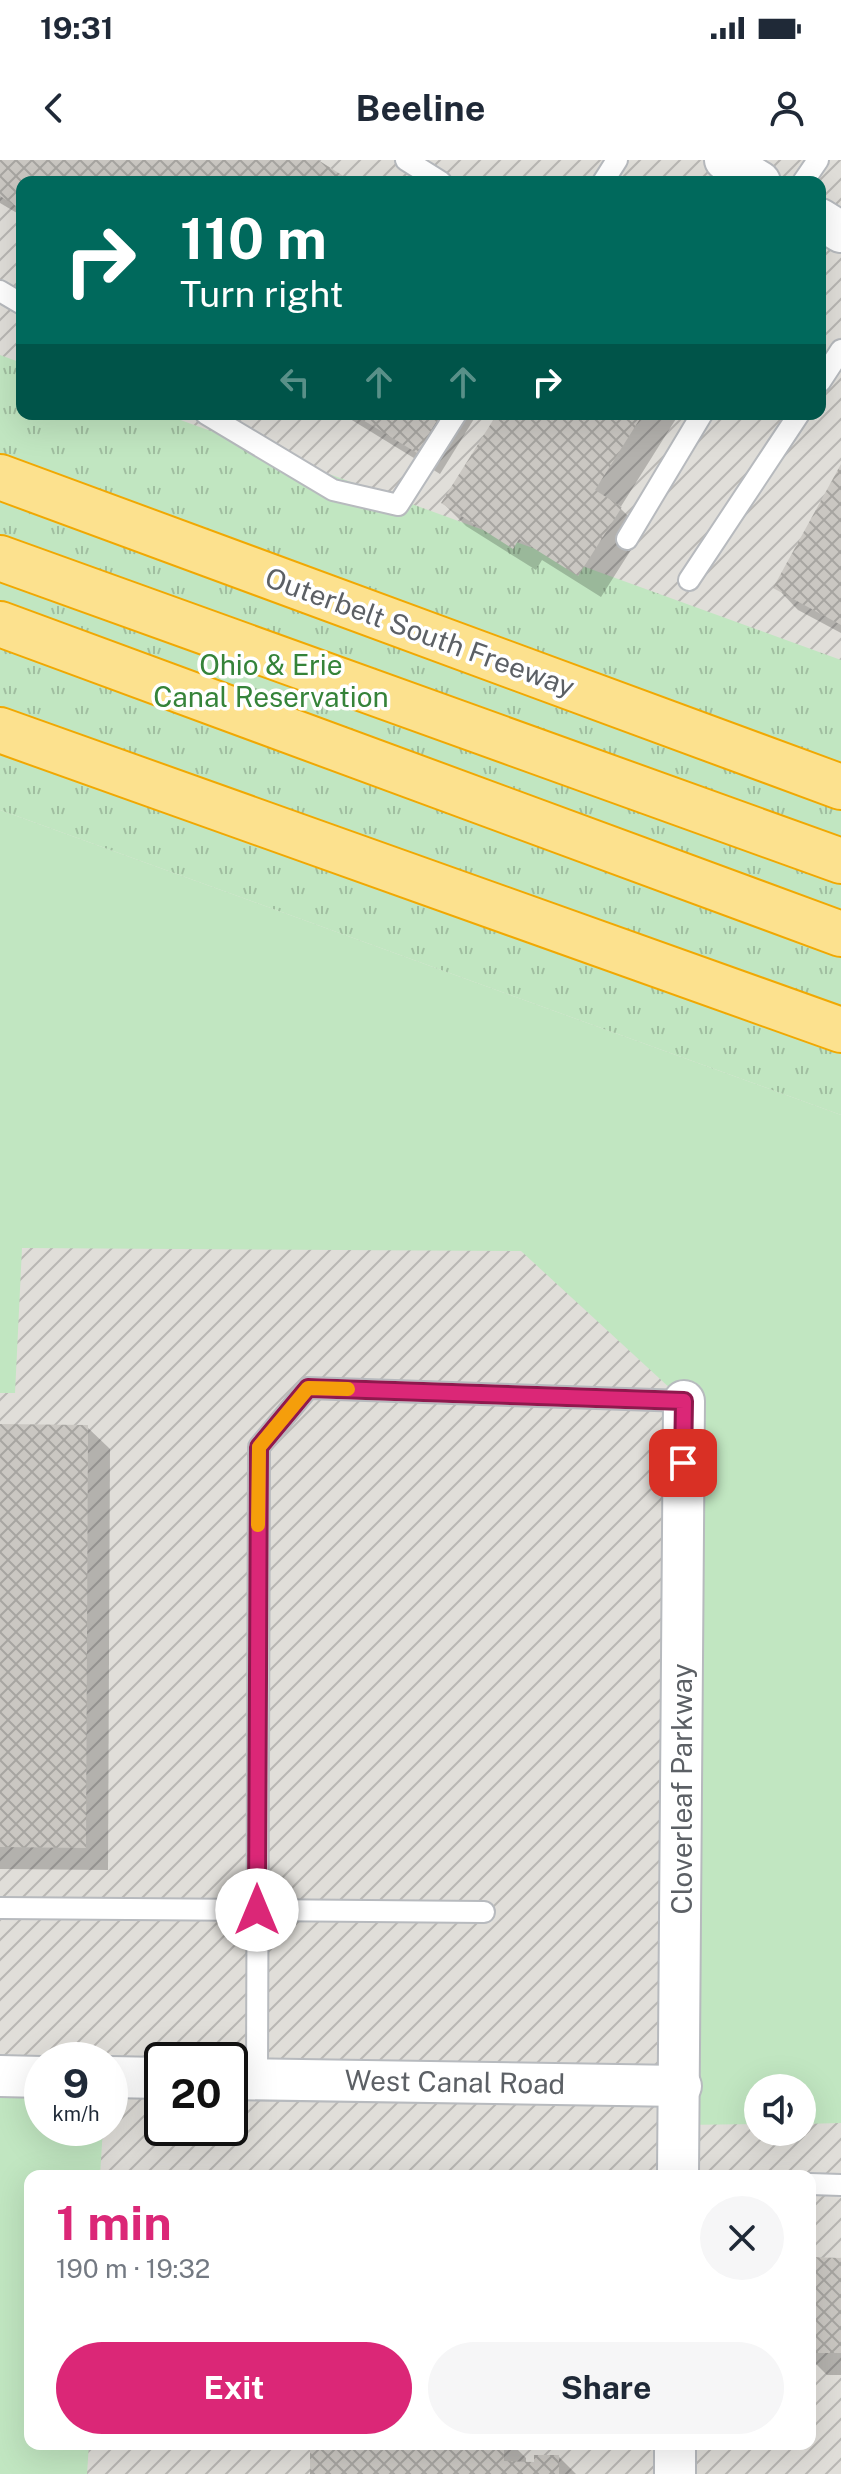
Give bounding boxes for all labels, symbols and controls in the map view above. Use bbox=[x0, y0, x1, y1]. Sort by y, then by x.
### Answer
text: 19:31 bbox=[40, 10, 114, 46]
icon: back bbox=[32, 86, 76, 130]
icon: person bbox=[765, 86, 809, 130]
text: Beeline bbox=[356, 87, 485, 129]
text: 110 m bbox=[180, 206, 327, 272]
icon: right bbox=[48, 208, 152, 312]
text: Turn right bbox=[180, 273, 343, 315]
icon: left bbox=[273, 360, 317, 404]
icon: ahead bbox=[357, 360, 401, 404]
icon: ahead bbox=[441, 360, 485, 404]
icon: right bbox=[525, 360, 569, 404]
street label: Outerbelt South Freeway bbox=[261, 560, 579, 703]
park label: Ohio & Erie Canal Reservation bbox=[153, 648, 389, 713]
pin bbox=[649, 1429, 717, 1497]
icon: arrive bbox=[661, 1441, 705, 1485]
street label: Cloverleaf Parkway bbox=[665, 1663, 698, 1915]
position arrow bbox=[215, 1868, 299, 1952]
speed limit sign: 20 bbox=[144, 2042, 248, 2146]
text: 9 bbox=[63, 2060, 89, 2107]
street label: West Canal Road bbox=[344, 2063, 566, 2100]
map controls bbox=[744, 2074, 816, 2146]
button: sound bbox=[744, 2074, 816, 2146]
text: km/h bbox=[52, 2102, 100, 2126]
text: 1 min bbox=[56, 2194, 172, 2251]
button: close bbox=[700, 2196, 784, 2280]
text: 190 m · 19:32 bbox=[56, 2253, 210, 2284]
button: Exit bbox=[56, 2342, 412, 2434]
button: Share bbox=[428, 2342, 784, 2434]

